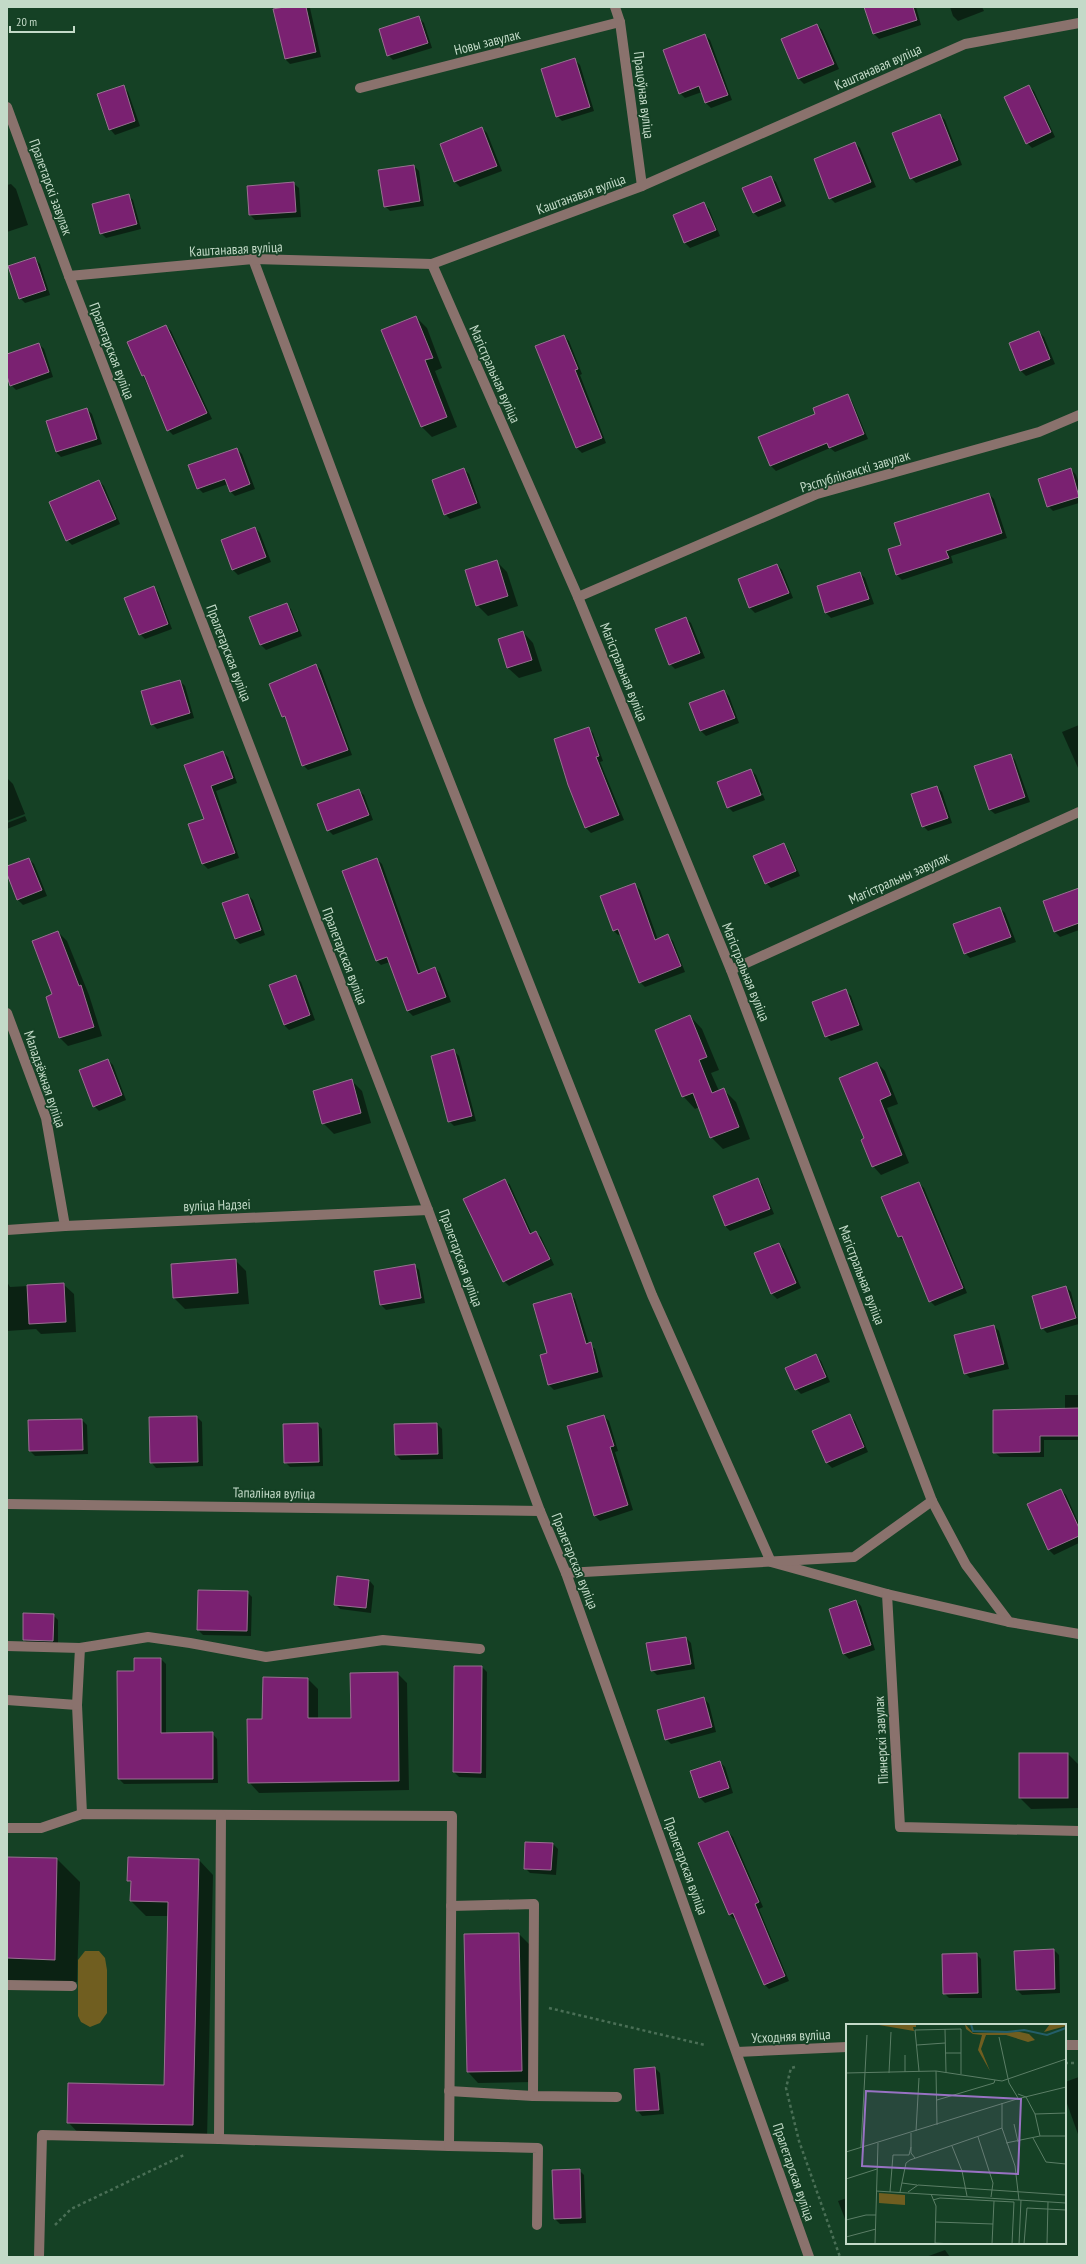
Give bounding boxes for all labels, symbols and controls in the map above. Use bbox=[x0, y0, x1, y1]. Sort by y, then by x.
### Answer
scale bar bbox=[10, 8, 74, 34]
text: 20 m bbox=[16, 14, 37, 29]
street label: Новы завулак bbox=[452, 25, 523, 59]
street label: Каштанавая вуліца bbox=[832, 40, 924, 94]
street label: Працоўная вуліца bbox=[630, 50, 658, 140]
street label: Пралетарскі завулак bbox=[25, 136, 77, 238]
street label: Каштанавая вуліца bbox=[534, 170, 628, 218]
street label: Каштанавая вуліца bbox=[189, 238, 283, 260]
street label: Пралетарская вуліца bbox=[85, 300, 139, 402]
street label: Магістральная вуліца bbox=[465, 322, 525, 426]
street label: Рэспубліканскі завулак bbox=[798, 446, 913, 496]
street label: Пралетарская вуліца bbox=[202, 602, 256, 704]
street label: Магістральная вуліца bbox=[596, 620, 652, 724]
street label: Магістральны завулак bbox=[846, 848, 953, 908]
street label: Пралетарская вуліца bbox=[318, 905, 372, 1007]
street label: Магістральная вуліца bbox=[718, 920, 774, 1024]
street label: Маладзёжная вуліца bbox=[20, 1028, 70, 1130]
street label: вуліца Надзеі bbox=[183, 1195, 251, 1215]
street label: Пралетарская вуліца bbox=[435, 1207, 487, 1309]
street label: Магістральная вуліца bbox=[835, 1223, 889, 1327]
street label: Тапаліная вуліца bbox=[233, 1483, 315, 1503]
street label: Пралетарская вуліца bbox=[547, 1510, 603, 1612]
street label: Піянерскі завулак bbox=[870, 1695, 892, 1784]
street label: Пралетарская вуліца bbox=[660, 1815, 712, 1917]
inset map bbox=[846, 2024, 1066, 2244]
street label: Усходняя вуліца bbox=[751, 2025, 831, 2047]
street label: Пралетарская вуліца bbox=[769, 2121, 819, 2223]

